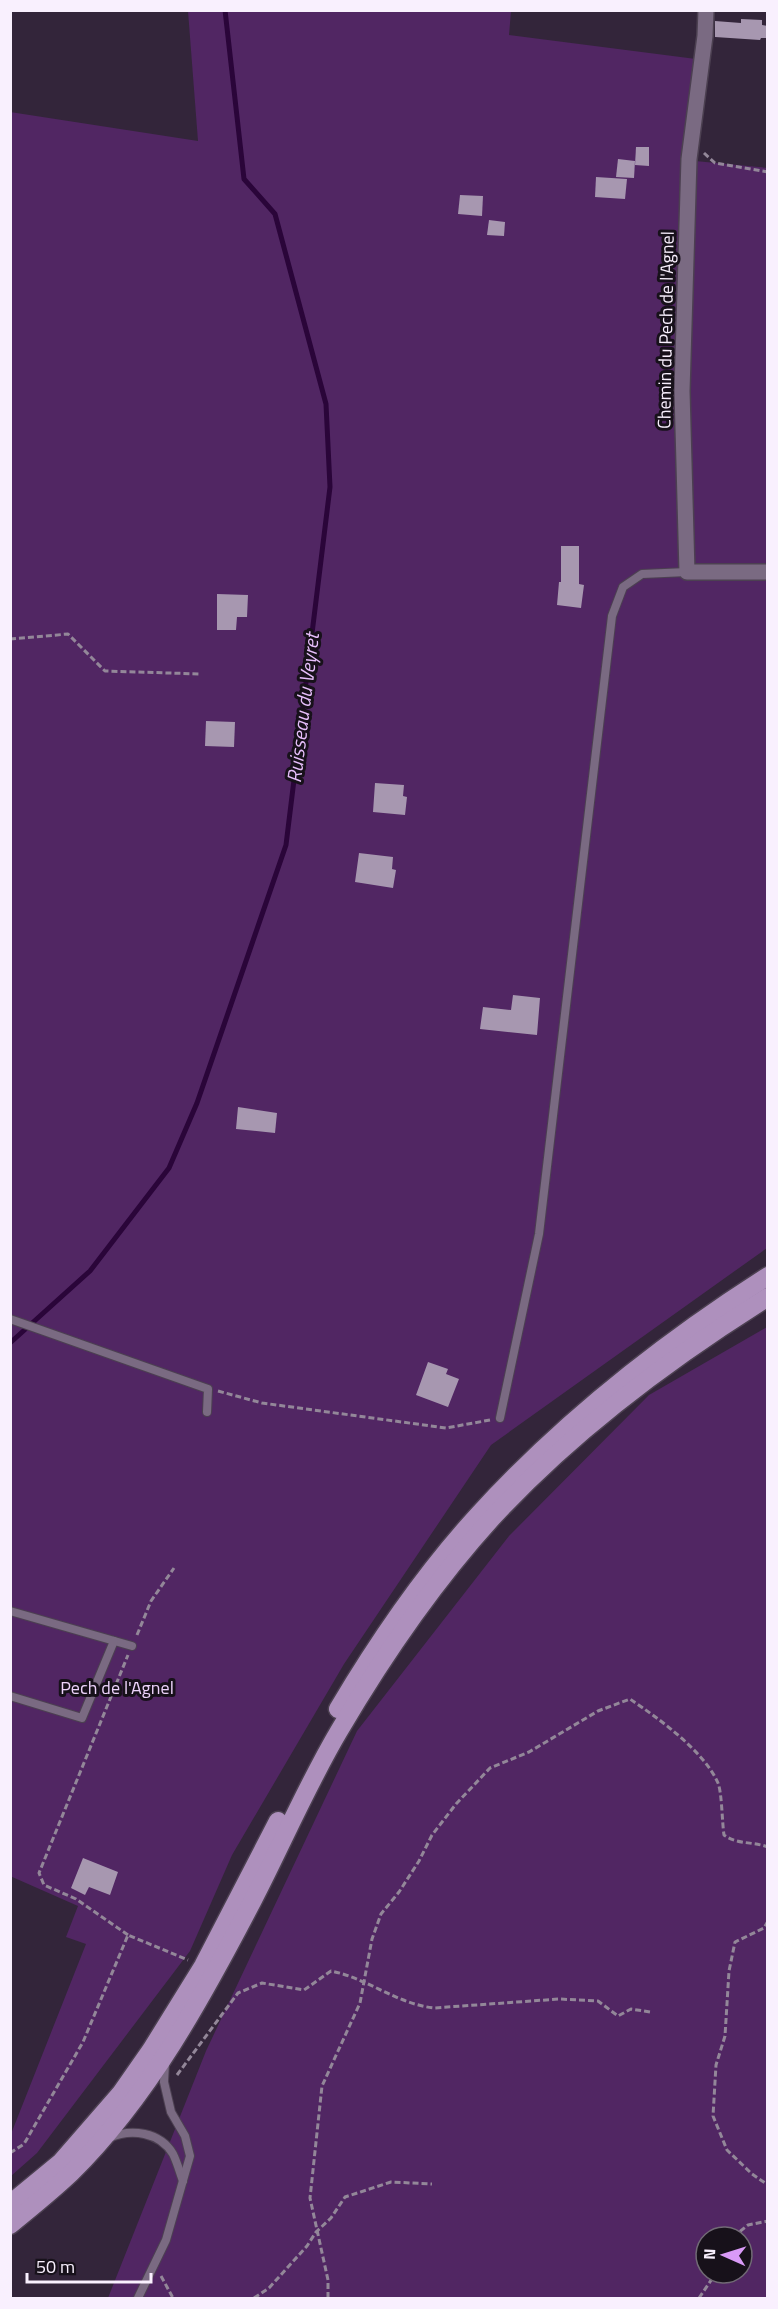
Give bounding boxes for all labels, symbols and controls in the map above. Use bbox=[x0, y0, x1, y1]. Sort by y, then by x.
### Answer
street label: Chemin du Pech de l'Agnel bbox=[650, 231, 681, 429]
water label: Ruisseau du Veyret bbox=[278, 629, 327, 785]
park label: Pech de l'Agnel bbox=[60, 1674, 174, 1701]
north arrow bbox=[694, 2225, 754, 2285]
scale bar bbox=[27, 2246, 152, 2284]
text: N bbox=[697, 2248, 721, 2260]
text: 50 m bbox=[36, 2253, 75, 2280]

